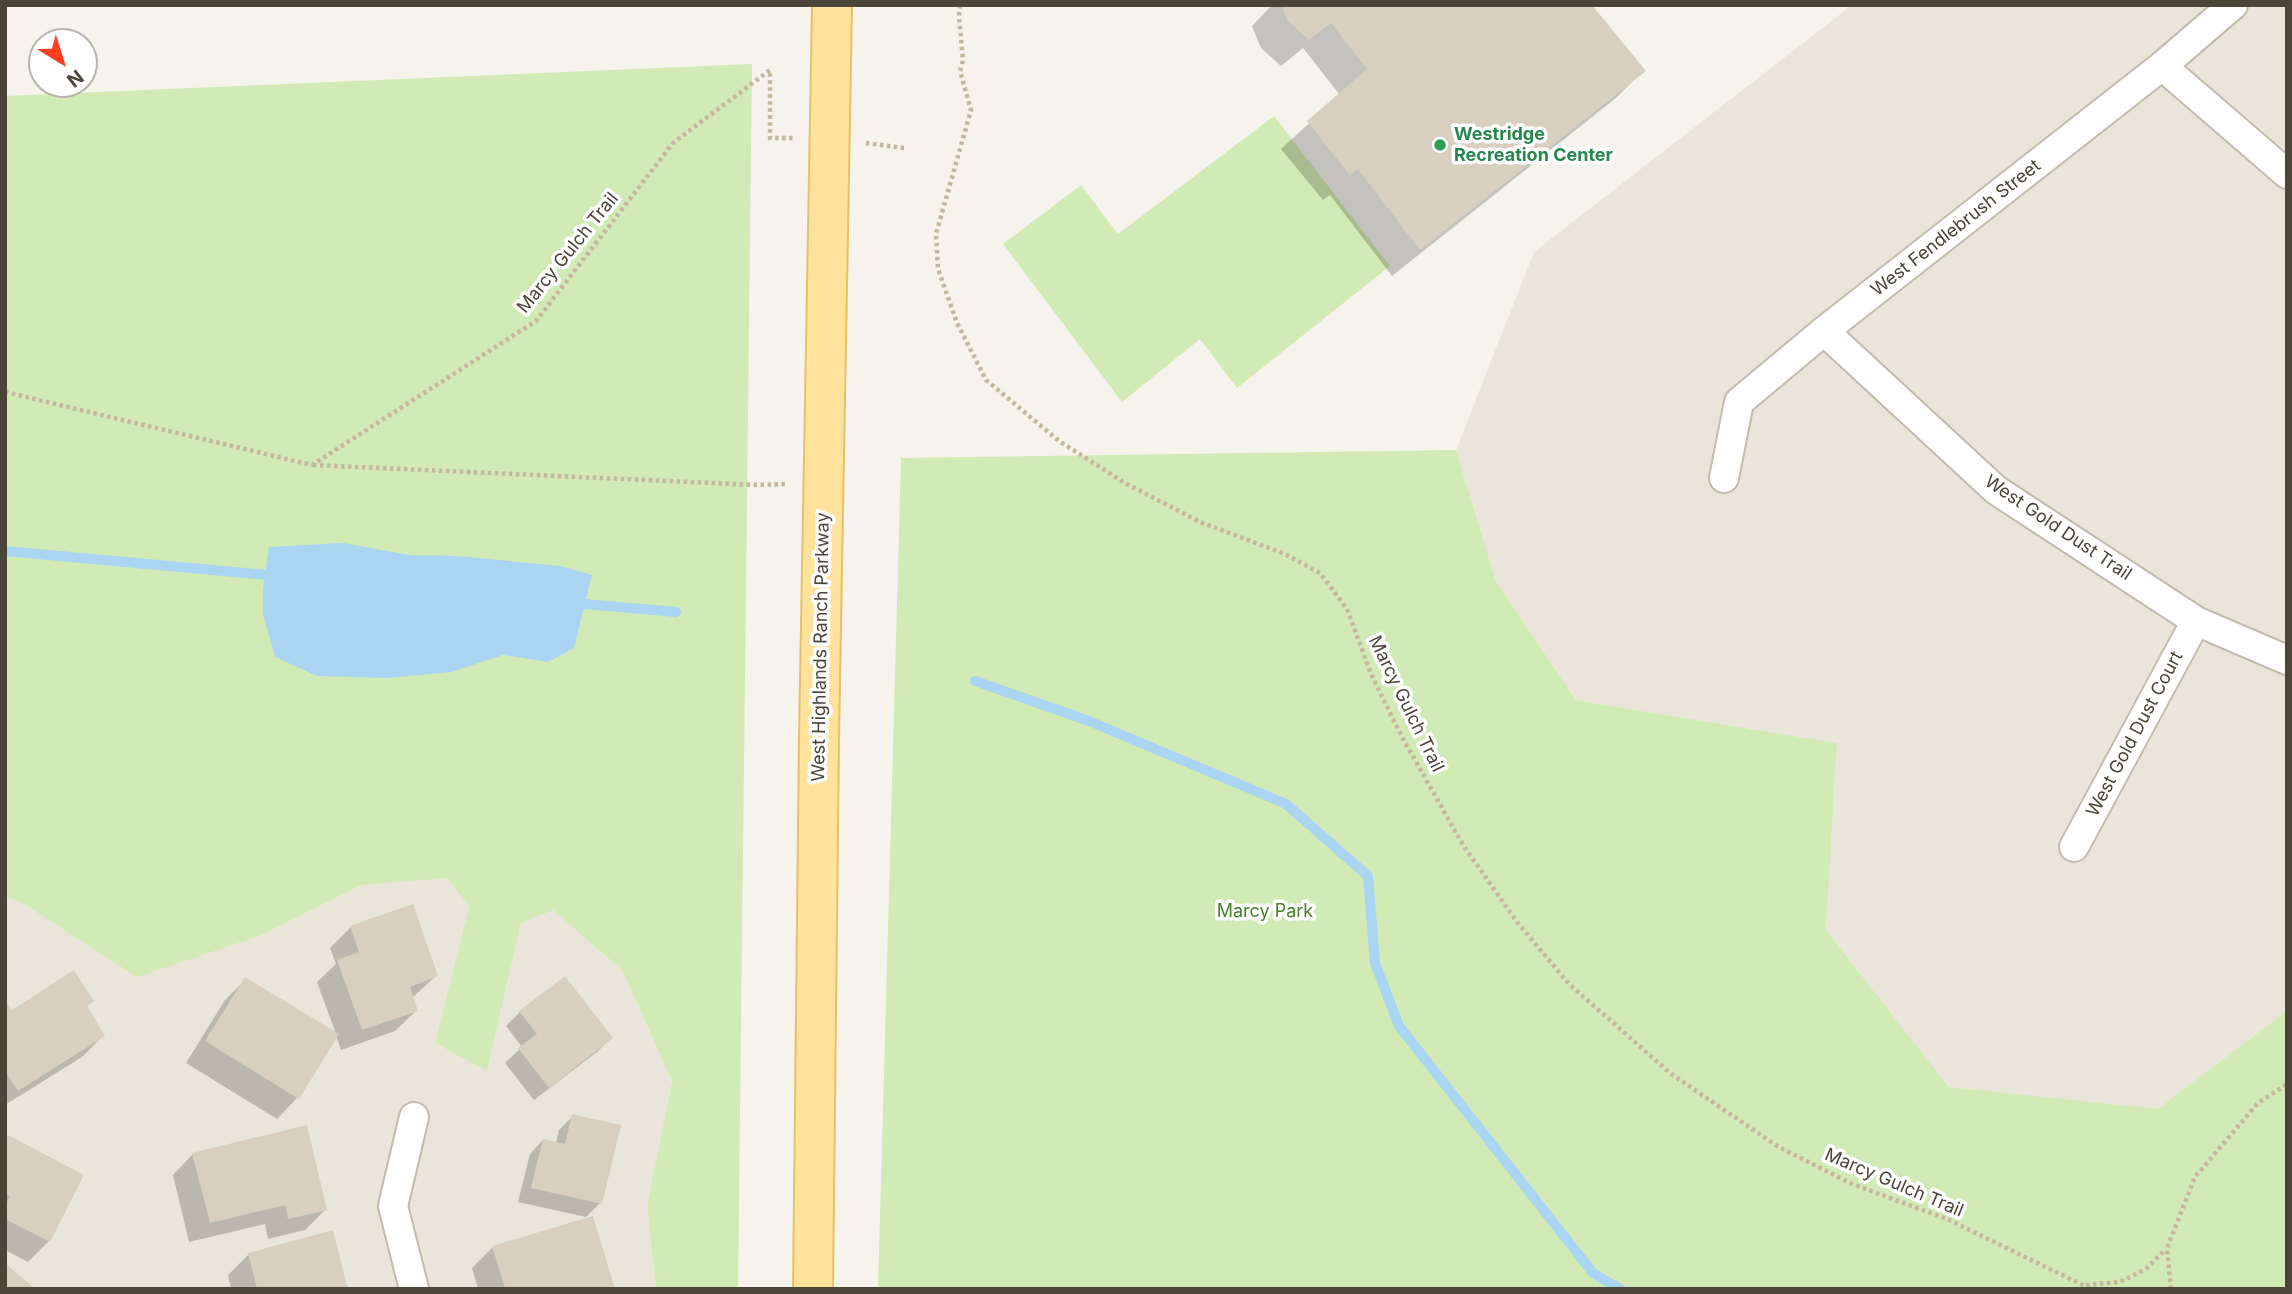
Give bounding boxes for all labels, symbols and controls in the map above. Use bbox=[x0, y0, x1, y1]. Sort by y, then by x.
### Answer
north arrow bbox=[28, 28, 98, 98]
text: N bbox=[62, 65, 88, 92]
place label: Westridge Recreation Center bbox=[1454, 124, 1613, 166]
marker: Westridge Recreation Center bbox=[1432, 137, 1448, 153]
street label: West Fendlebrush Street bbox=[1867, 155, 2045, 301]
street label: Marcy Gulch Trail bbox=[513, 188, 623, 318]
street label: West Gold Dust Trail bbox=[1980, 471, 2136, 585]
street label: West Highlands Ranch Parkway bbox=[808, 512, 834, 782]
street label: Marcy Gulch Trail bbox=[1364, 632, 1448, 776]
street label: West Gold Dust Court bbox=[2082, 648, 2188, 820]
park label: Marcy Park bbox=[1217, 901, 1313, 923]
street label: Marcy Gulch Trail bbox=[1821, 1144, 1967, 1222]

